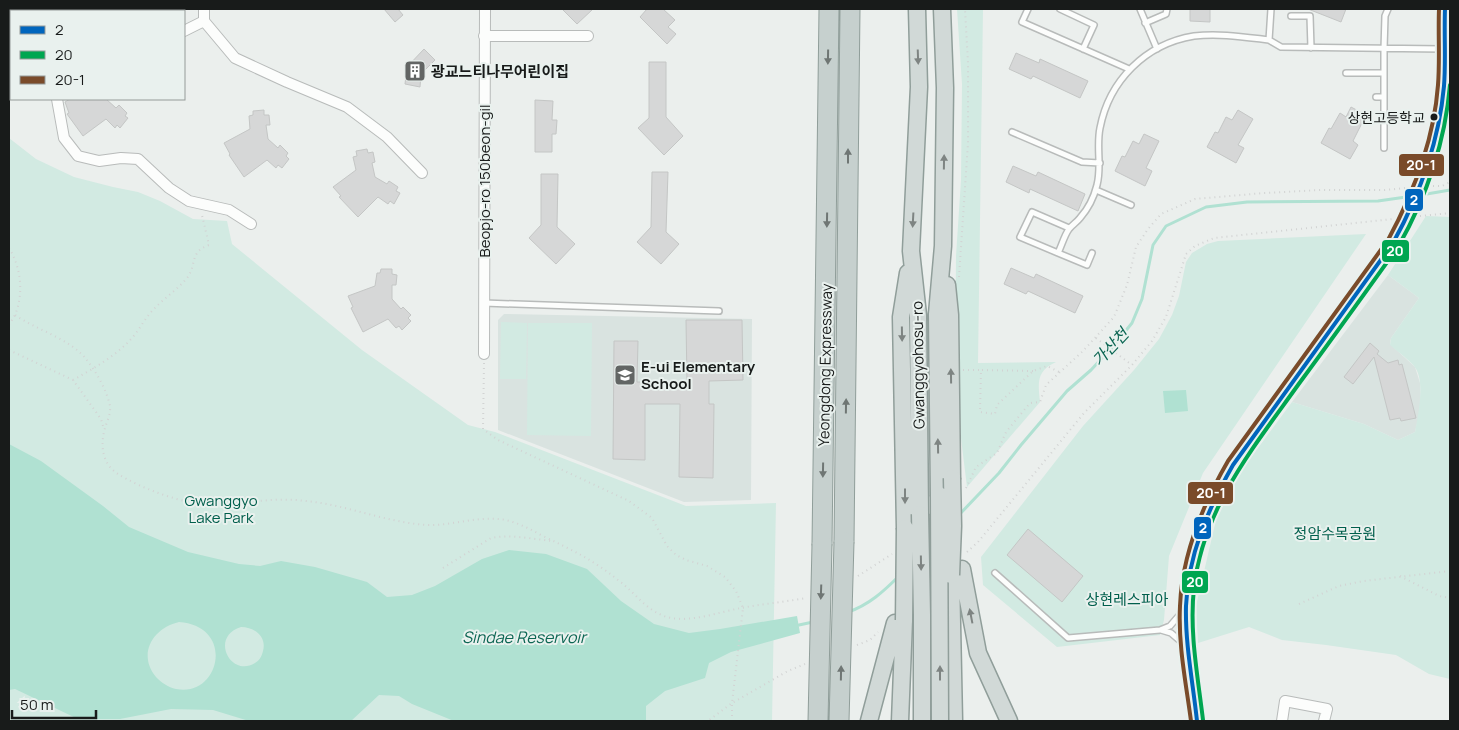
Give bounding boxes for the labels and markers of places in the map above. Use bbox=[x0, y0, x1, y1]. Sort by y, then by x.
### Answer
building icon: 광교느티나무어린이집 bbox=[403, 59, 427, 83]
place label: 광교느티나무어린이집 bbox=[431, 61, 569, 82]
place label: 상현고등학교 bbox=[1348, 108, 1425, 127]
marker: 상현고등학교 bbox=[1429, 112, 1439, 122]
place label: E-ui Elementary School bbox=[641, 356, 756, 394]
school or university icon: E-ui Elementary School bbox=[613, 363, 637, 387]

